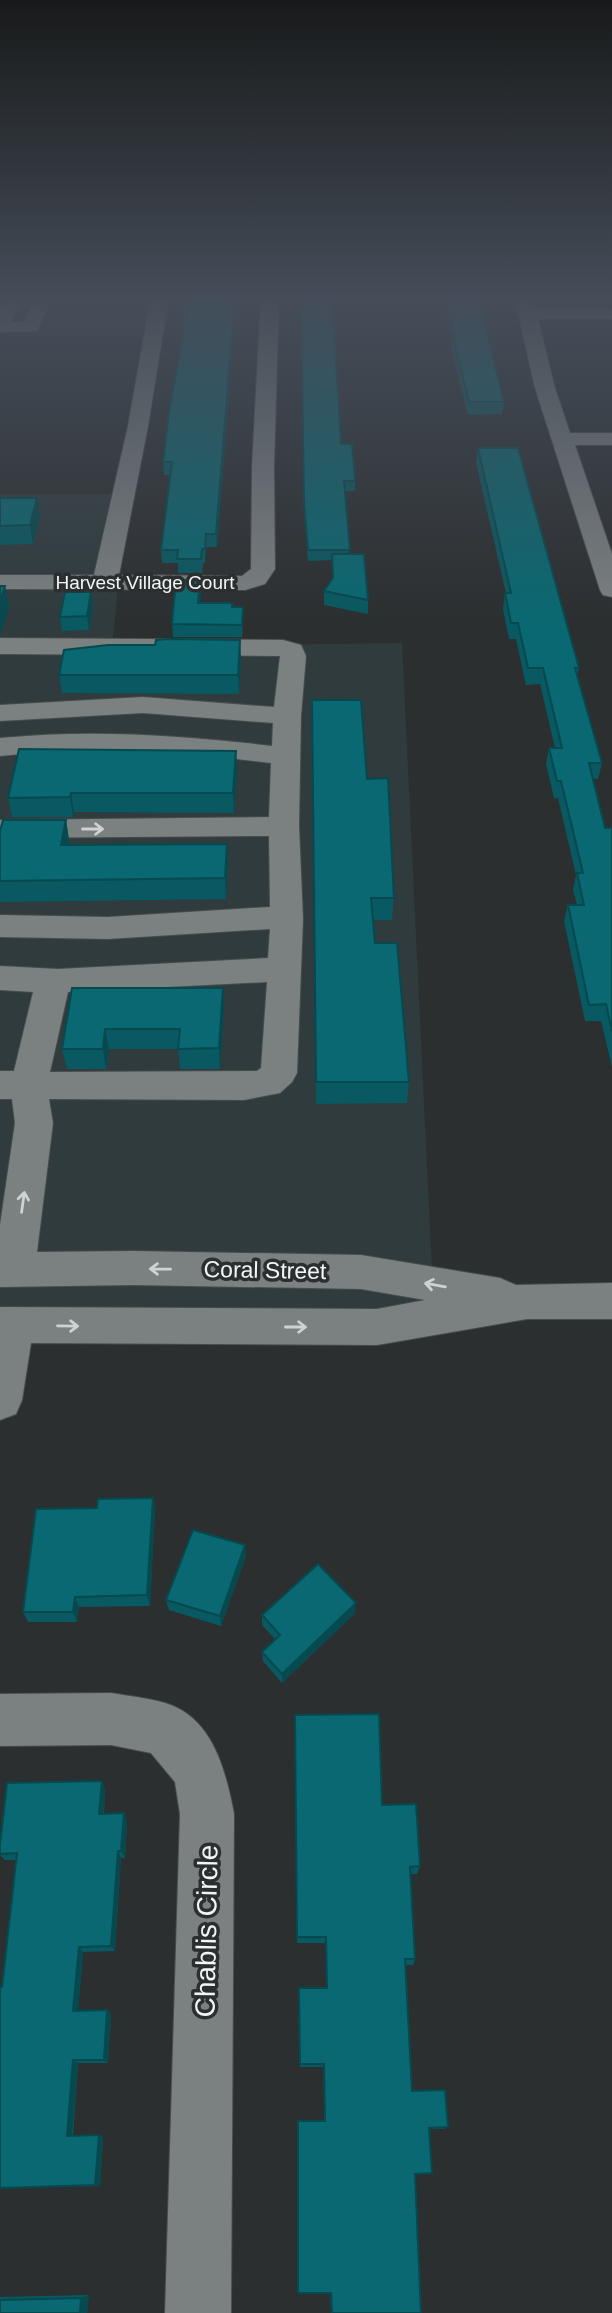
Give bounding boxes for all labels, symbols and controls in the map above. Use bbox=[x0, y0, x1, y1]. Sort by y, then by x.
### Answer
street label: Harvest Village Court bbox=[55, 572, 235, 593]
one-way arrow bbox=[81, 822, 104, 836]
one-way arrow bbox=[17, 1191, 30, 1214]
street label: Coral Street bbox=[203, 1256, 327, 1284]
one-way arrow bbox=[149, 1262, 172, 1275]
one-way arrow bbox=[424, 1278, 447, 1291]
one-way arrow bbox=[56, 1320, 79, 1333]
one-way arrow bbox=[284, 1320, 307, 1334]
street label: Chablis Circle bbox=[189, 1844, 224, 2018]

